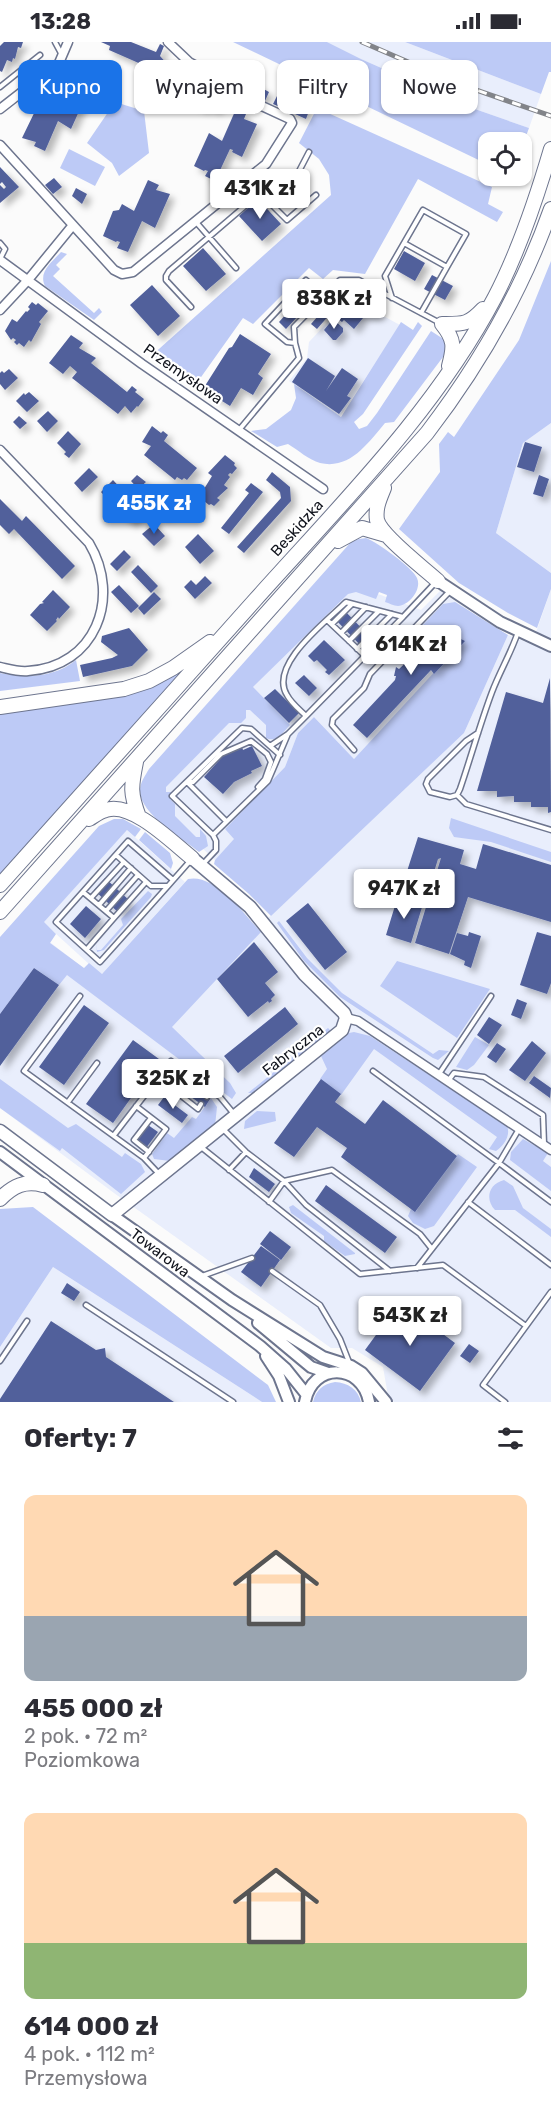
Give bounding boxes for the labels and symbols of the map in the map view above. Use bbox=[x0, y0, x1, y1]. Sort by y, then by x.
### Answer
pin: 431K zł bbox=[205, 169, 315, 220]
pin: 838K zł bbox=[279, 279, 389, 330]
street label: Przemysłowa bbox=[140, 340, 226, 408]
pin: 455K zł bbox=[99, 484, 209, 535]
street label: Beskidzka bbox=[267, 496, 327, 560]
pin: 614K zł bbox=[356, 625, 466, 676]
pin: 947K zł bbox=[349, 869, 459, 920]
street label: Fabryczna bbox=[259, 1021, 327, 1079]
pin: 325K zł bbox=[118, 1059, 228, 1110]
street label: Towarowa bbox=[127, 1225, 193, 1281]
pin: 543K zł bbox=[355, 1296, 465, 1347]

